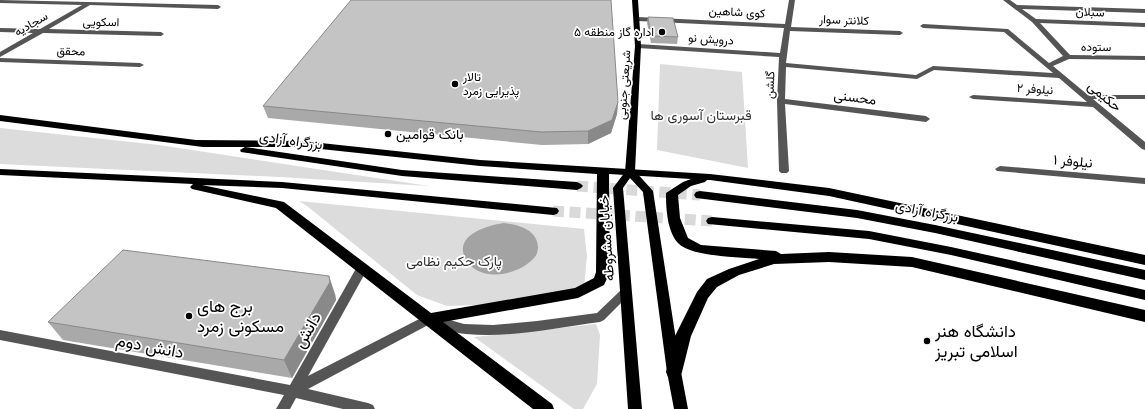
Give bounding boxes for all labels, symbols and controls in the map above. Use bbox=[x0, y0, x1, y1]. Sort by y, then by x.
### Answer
street label: کوی شاهین bbox=[708, 3, 766, 21]
street label: سبلان bbox=[1075, 3, 1105, 20]
street label: سجادیه bbox=[11, 8, 50, 39]
street label: کلانتر سوار bbox=[818, 11, 869, 29]
street label: اسکویی bbox=[82, 14, 120, 30]
place label: اداره گاز منطقه ۵ bbox=[574, 24, 654, 40]
marker: اداره گاز منطقه ۵ bbox=[657, 27, 667, 37]
street label: درویش نو bbox=[688, 29, 735, 49]
street label: ستوده bbox=[1081, 39, 1111, 55]
street label: محقق bbox=[56, 43, 86, 59]
street label: شریعتی جنوبی bbox=[614, 50, 634, 120]
place label: تالار پذیرایی زمرد bbox=[462, 69, 520, 99]
street label: گلشن bbox=[762, 71, 778, 99]
street label: حکیمی bbox=[1084, 77, 1126, 115]
marker: تالار پذیرایی زمرد bbox=[450, 79, 460, 89]
street label: نیلوفر ۲ bbox=[1016, 80, 1054, 98]
street label: محسنی bbox=[833, 85, 877, 109]
park label: قبرستان آسوری ها bbox=[650, 106, 752, 124]
place label: بانک قوامین bbox=[396, 125, 464, 143]
street label: بزرگراه آزادی bbox=[258, 127, 324, 153]
marker: بانک قوامین bbox=[383, 129, 393, 139]
street label: نیلوفر ۱ bbox=[1053, 150, 1093, 172]
street label: خیابان مشروطه bbox=[594, 194, 618, 282]
street label: بزرگراه آزادی bbox=[894, 196, 960, 226]
park label: پارک حکیم نظامی bbox=[406, 252, 502, 271]
place label: برج های مسکونی زمرد bbox=[197, 295, 284, 337]
street label: دانش bbox=[288, 308, 326, 352]
marker: برج های مسکونی زمرد bbox=[184, 311, 194, 321]
place label: دانشگاه هنر اسلامی تبریز bbox=[934, 320, 1018, 362]
street label: دانش دوم bbox=[114, 329, 186, 363]
marker: دانشگاه هنر اسلامی تبریز bbox=[922, 336, 932, 346]

